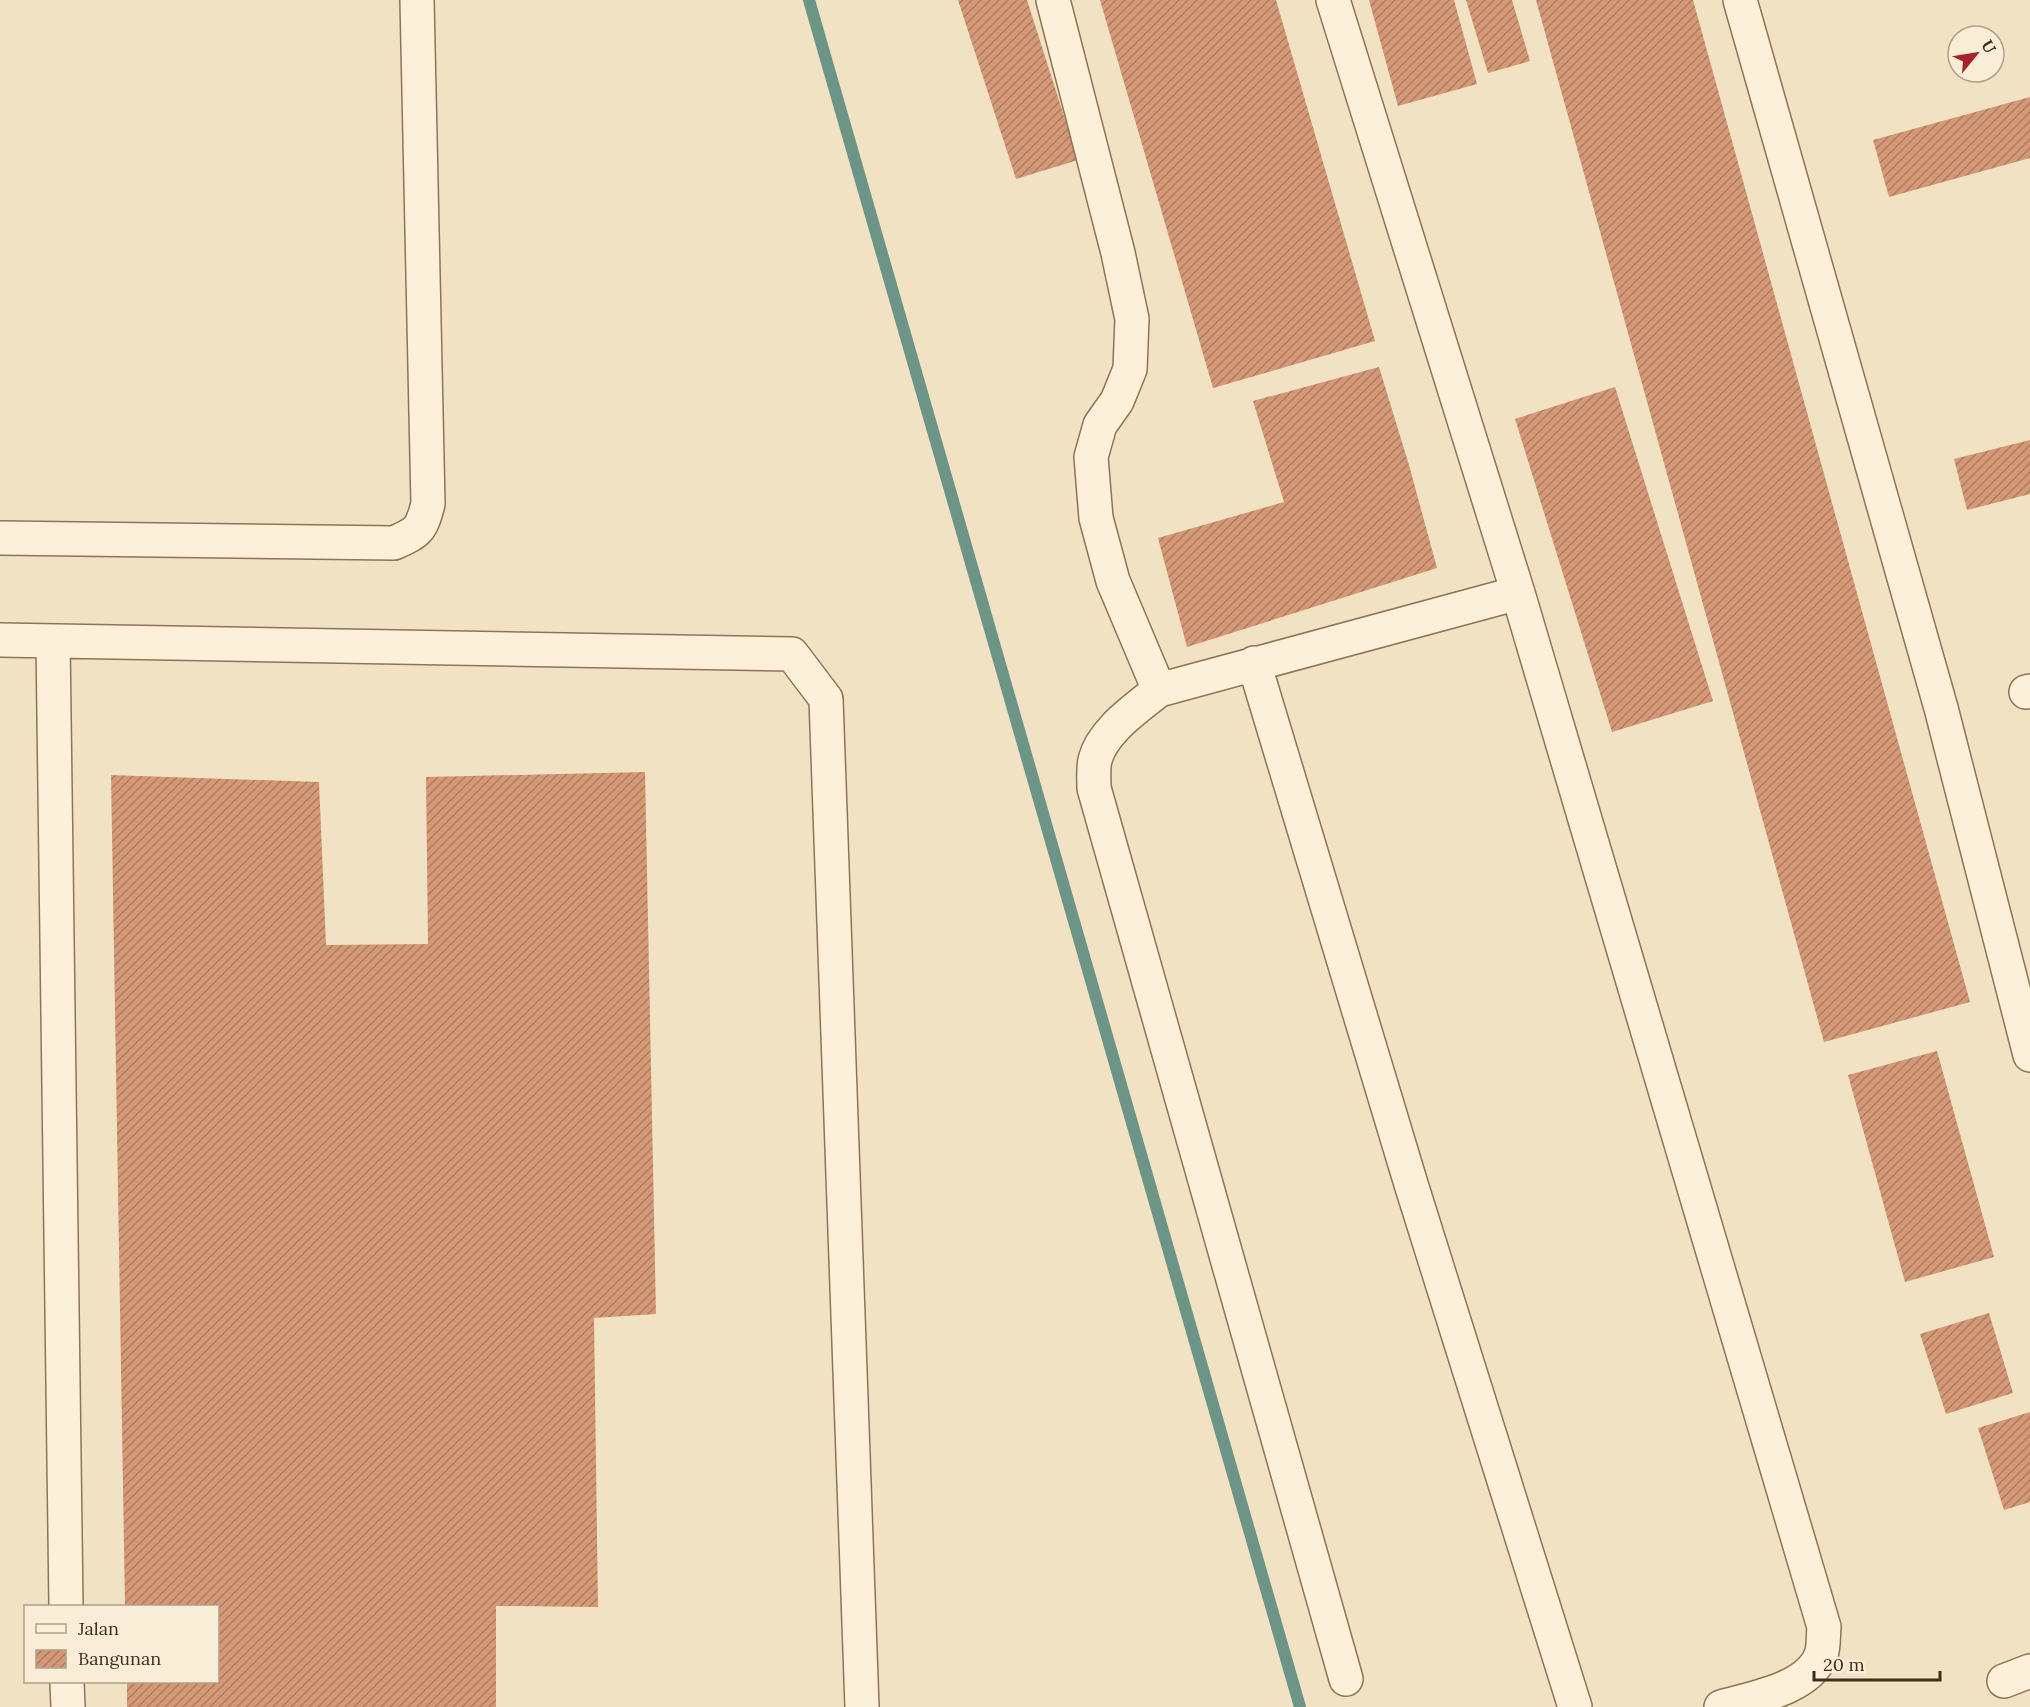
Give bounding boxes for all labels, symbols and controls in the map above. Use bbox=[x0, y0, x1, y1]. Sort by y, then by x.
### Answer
north arrow bbox=[1946, 24, 2006, 84]
text: U bbox=[1977, 36, 2001, 57]
legend bbox=[24, 1605, 219, 1683]
text: Jalan bbox=[77, 1617, 119, 1640]
scale bar bbox=[1814, 1644, 1940, 1682]
text: Bangunan bbox=[78, 1647, 161, 1670]
text: 20 m bbox=[1823, 1653, 1865, 1676]

